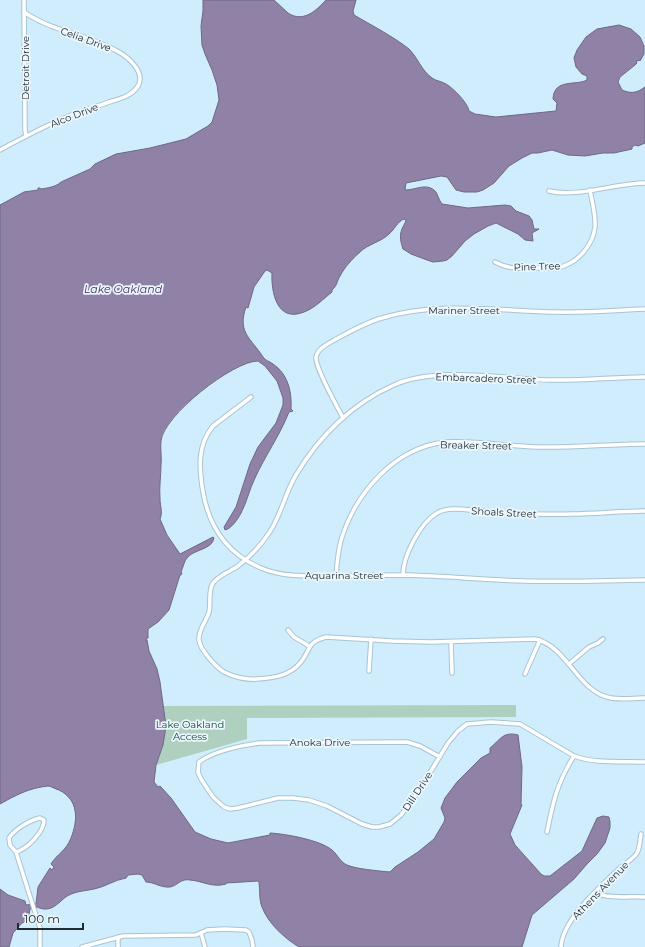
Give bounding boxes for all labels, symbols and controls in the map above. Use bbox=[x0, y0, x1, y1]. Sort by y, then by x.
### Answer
street label: Celia Drive bbox=[59, 24, 113, 55]
street label: Detroit Drive bbox=[19, 36, 32, 100]
street label: Alco Drive bbox=[48, 100, 100, 131]
street label: Pine Tree bbox=[513, 259, 561, 274]
water label: Lake Oakland bbox=[84, 282, 163, 296]
street label: Mariner Street bbox=[428, 304, 500, 317]
street label: Embarcadero Street bbox=[435, 370, 537, 387]
street label: Breaker Street bbox=[440, 438, 512, 453]
street label: Shoals Street bbox=[471, 504, 537, 521]
street label: Aquarina Street bbox=[305, 569, 383, 582]
park label: Lake Oakland Access bbox=[156, 718, 224, 743]
street label: Anoka Drive bbox=[290, 736, 350, 749]
street label: Dill Drive bbox=[399, 769, 435, 814]
street label: Athens Avenue bbox=[569, 859, 631, 922]
scale bar bbox=[18, 905, 83, 931]
text: 100 m bbox=[24, 911, 60, 926]

